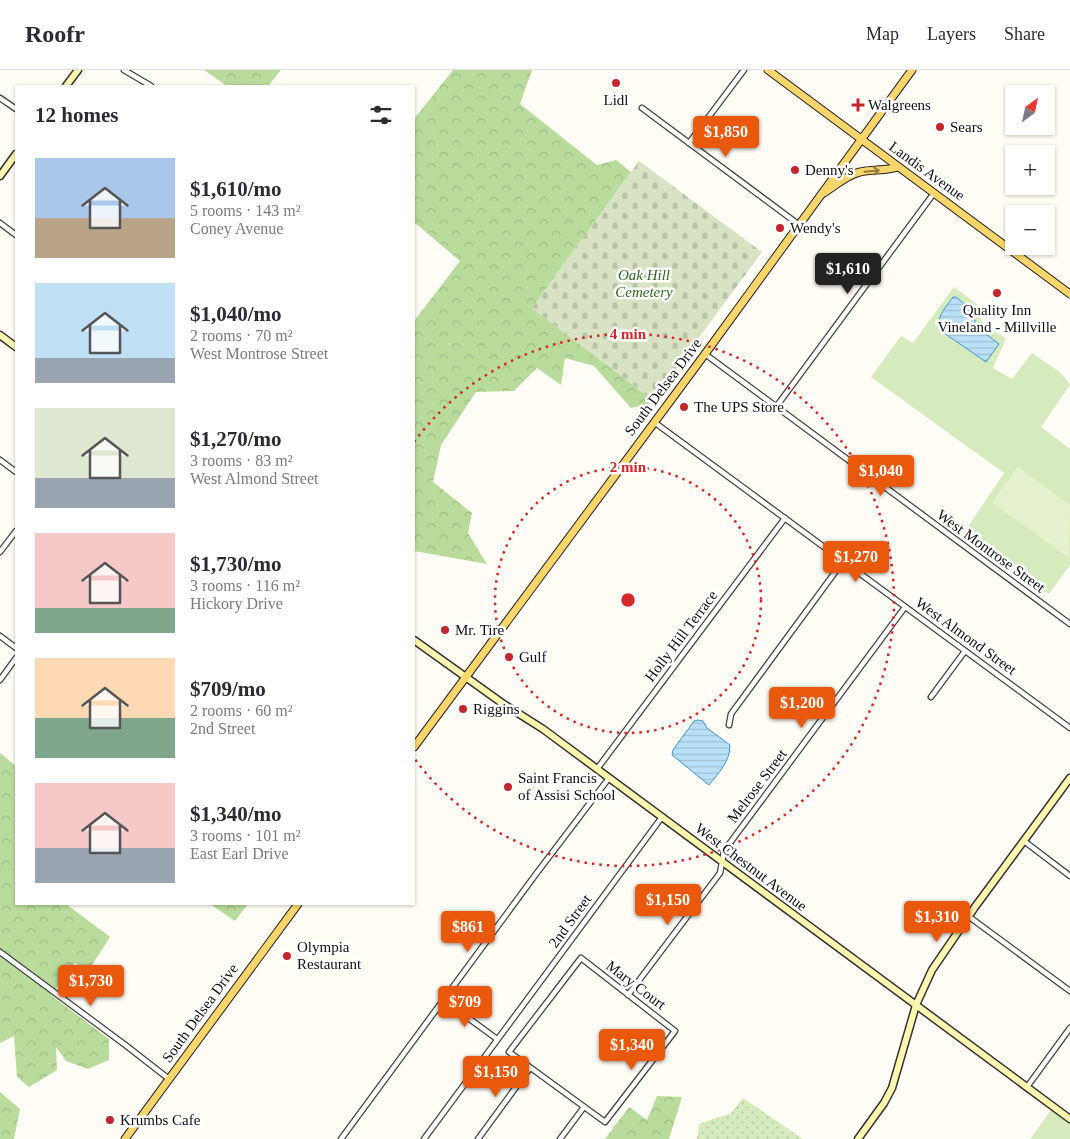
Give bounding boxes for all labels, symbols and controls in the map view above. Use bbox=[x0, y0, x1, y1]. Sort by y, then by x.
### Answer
text: Roofr bbox=[25, 21, 85, 47]
text: Map bbox=[866, 24, 899, 44]
text: Layers bbox=[927, 24, 976, 44]
text: Share bbox=[1004, 24, 1045, 44]
marker: Lidl bbox=[610, 77, 622, 89]
north arrow bbox=[1005, 85, 1055, 135]
map controls bbox=[1005, 85, 1055, 255]
place label: Lidl bbox=[604, 92, 629, 108]
place label: Walgreens bbox=[868, 97, 931, 113]
marker: Walgreens bbox=[852, 99, 864, 111]
icon: filters bbox=[367, 101, 395, 129]
text: 12 homes bbox=[35, 103, 118, 127]
pin: $1,850 bbox=[685, 116, 767, 158]
place label: Sears bbox=[950, 119, 983, 135]
marker: Sears bbox=[934, 121, 946, 133]
text: $1,850 bbox=[704, 123, 748, 140]
street label: Landis Avenue bbox=[886, 138, 968, 204]
button: + bbox=[1005, 145, 1055, 195]
place label: Denny's bbox=[805, 162, 854, 178]
marker: Denny's bbox=[789, 164, 801, 176]
one-way arrow bbox=[864, 166, 880, 175]
text: $1,610/mo bbox=[190, 177, 282, 201]
icon: home bbox=[75, 178, 135, 238]
text: 5 rooms · 143 m² bbox=[190, 202, 301, 219]
button: − bbox=[1005, 205, 1055, 255]
text: Coney Avenue bbox=[190, 220, 283, 237]
place label: Wendy's bbox=[790, 220, 841, 236]
marker: Wendy's bbox=[774, 222, 786, 234]
pin: $1,610 bbox=[807, 252, 889, 295]
text: $1,610 bbox=[826, 260, 870, 277]
park label: Oak Hill Cemetery bbox=[615, 267, 673, 300]
marker: Quality Inn Vineland - Millville bbox=[991, 287, 1003, 299]
text: $1,040/mo bbox=[190, 302, 282, 326]
place label: Quality Inn Vineland - Millville bbox=[937, 302, 1057, 335]
icon: home bbox=[75, 303, 135, 363]
text: 4 min bbox=[610, 326, 647, 342]
text: 2 rooms · 70 m² bbox=[190, 327, 293, 344]
street label: South Delsea Drive bbox=[621, 335, 705, 439]
text: West Montrose Street bbox=[190, 345, 328, 362]
place label: The UPS Store bbox=[694, 399, 784, 415]
marker: The UPS Store bbox=[678, 401, 690, 413]
text: $1,270/mo bbox=[190, 427, 282, 451]
icon: home bbox=[75, 428, 135, 488]
text: 3 rooms · 83 m² bbox=[190, 452, 293, 469]
pin: $1,040 bbox=[840, 454, 922, 497]
text: 2 min bbox=[610, 459, 647, 475]
text: $1,040 bbox=[859, 462, 903, 479]
text: West Almond Street bbox=[190, 470, 318, 487]
street label: West Montrose Street bbox=[934, 506, 1049, 596]
pin: $1,270 bbox=[815, 540, 897, 583]
text: $1,270 bbox=[834, 548, 878, 565]
text: $1,730/mo bbox=[190, 552, 282, 576]
icon: home bbox=[75, 553, 135, 613]
text: 3 rooms · 116 m² bbox=[190, 577, 300, 594]
street label: Holly Hill Terrace bbox=[642, 587, 721, 685]
centre of rings bbox=[619, 591, 637, 609]
street label: West Almond Street bbox=[913, 594, 1020, 678]
text: Hickory Drive bbox=[190, 595, 283, 612]
place label: Mr. Tire bbox=[455, 622, 505, 638]
marker: Mr. Tire bbox=[439, 624, 451, 636]
place label: Gulf bbox=[519, 649, 547, 665]
marker: Gulf bbox=[503, 651, 515, 663]
text: $709/mo bbox=[190, 677, 266, 701]
icon: home bbox=[75, 678, 135, 738]
pin: $1,200 bbox=[761, 686, 843, 729]
text: $1,200 bbox=[780, 694, 824, 711]
place label: Riggins bbox=[473, 701, 520, 717]
text: 2 rooms · 60 m² bbox=[190, 702, 293, 719]
marker: Riggins bbox=[457, 703, 469, 715]
text: 2nd Street bbox=[190, 720, 255, 737]
street label: Melrose Street bbox=[724, 745, 790, 826]
place label: Saint Francis of Assisi School bbox=[518, 770, 616, 803]
marker: Saint Francis of Assisi School bbox=[502, 781, 514, 793]
text: $1,340/mo bbox=[190, 802, 282, 826]
icon: home bbox=[75, 803, 135, 863]
street label: West Chestnut Avenue bbox=[692, 820, 810, 914]
text: 3 rooms · 101 m² bbox=[190, 827, 301, 844]
text: East Earl Drive bbox=[190, 845, 289, 862]
pin: $1,150 bbox=[627, 884, 709, 926]
street label: 2nd Street bbox=[546, 891, 595, 950]
text: $1,150 bbox=[646, 891, 690, 908]
pin: $1,310 bbox=[896, 900, 978, 943]
text: $1,310 bbox=[915, 908, 959, 925]
pin: $861 bbox=[438, 910, 498, 953]
text: $861 bbox=[452, 918, 484, 935]
place label: Olympia Restaurant bbox=[297, 939, 362, 972]
marker: Olympia Restaurant bbox=[281, 950, 293, 962]
street label: Mary Court bbox=[603, 957, 670, 1013]
street label: South Delsea Drive bbox=[159, 961, 241, 1065]
pin: $1,730 bbox=[50, 964, 132, 1007]
text: $1,730 bbox=[69, 972, 113, 989]
pin: $709 bbox=[435, 986, 495, 1028]
text: $709 bbox=[449, 993, 481, 1010]
pin: $1,340 bbox=[591, 1028, 673, 1071]
text: $1,340 bbox=[610, 1036, 654, 1053]
pin: $1,150 bbox=[455, 1056, 537, 1098]
text: $1,150 bbox=[474, 1063, 518, 1080]
place label: Krumbs Cafe bbox=[120, 1112, 201, 1128]
marker: Krumbs Cafe bbox=[104, 1114, 116, 1126]

